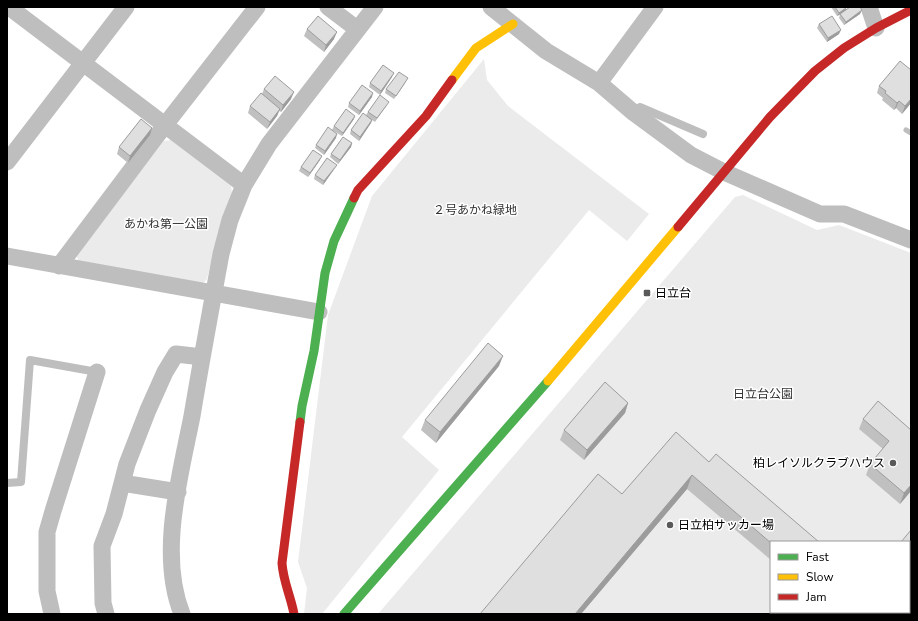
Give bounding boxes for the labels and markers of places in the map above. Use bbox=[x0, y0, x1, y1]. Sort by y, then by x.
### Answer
place label: 日立台 bbox=[655, 285, 691, 301]
marker: 日立台 bbox=[642, 288, 652, 298]
place label: 柏レイソルクラブハウス bbox=[753, 455, 885, 471]
marker: 柏レイソルクラブハウス bbox=[888, 458, 898, 468]
place label: 日立柏サッカー場 bbox=[678, 517, 774, 533]
marker: 日立柏サッカー場 bbox=[665, 520, 675, 530]

